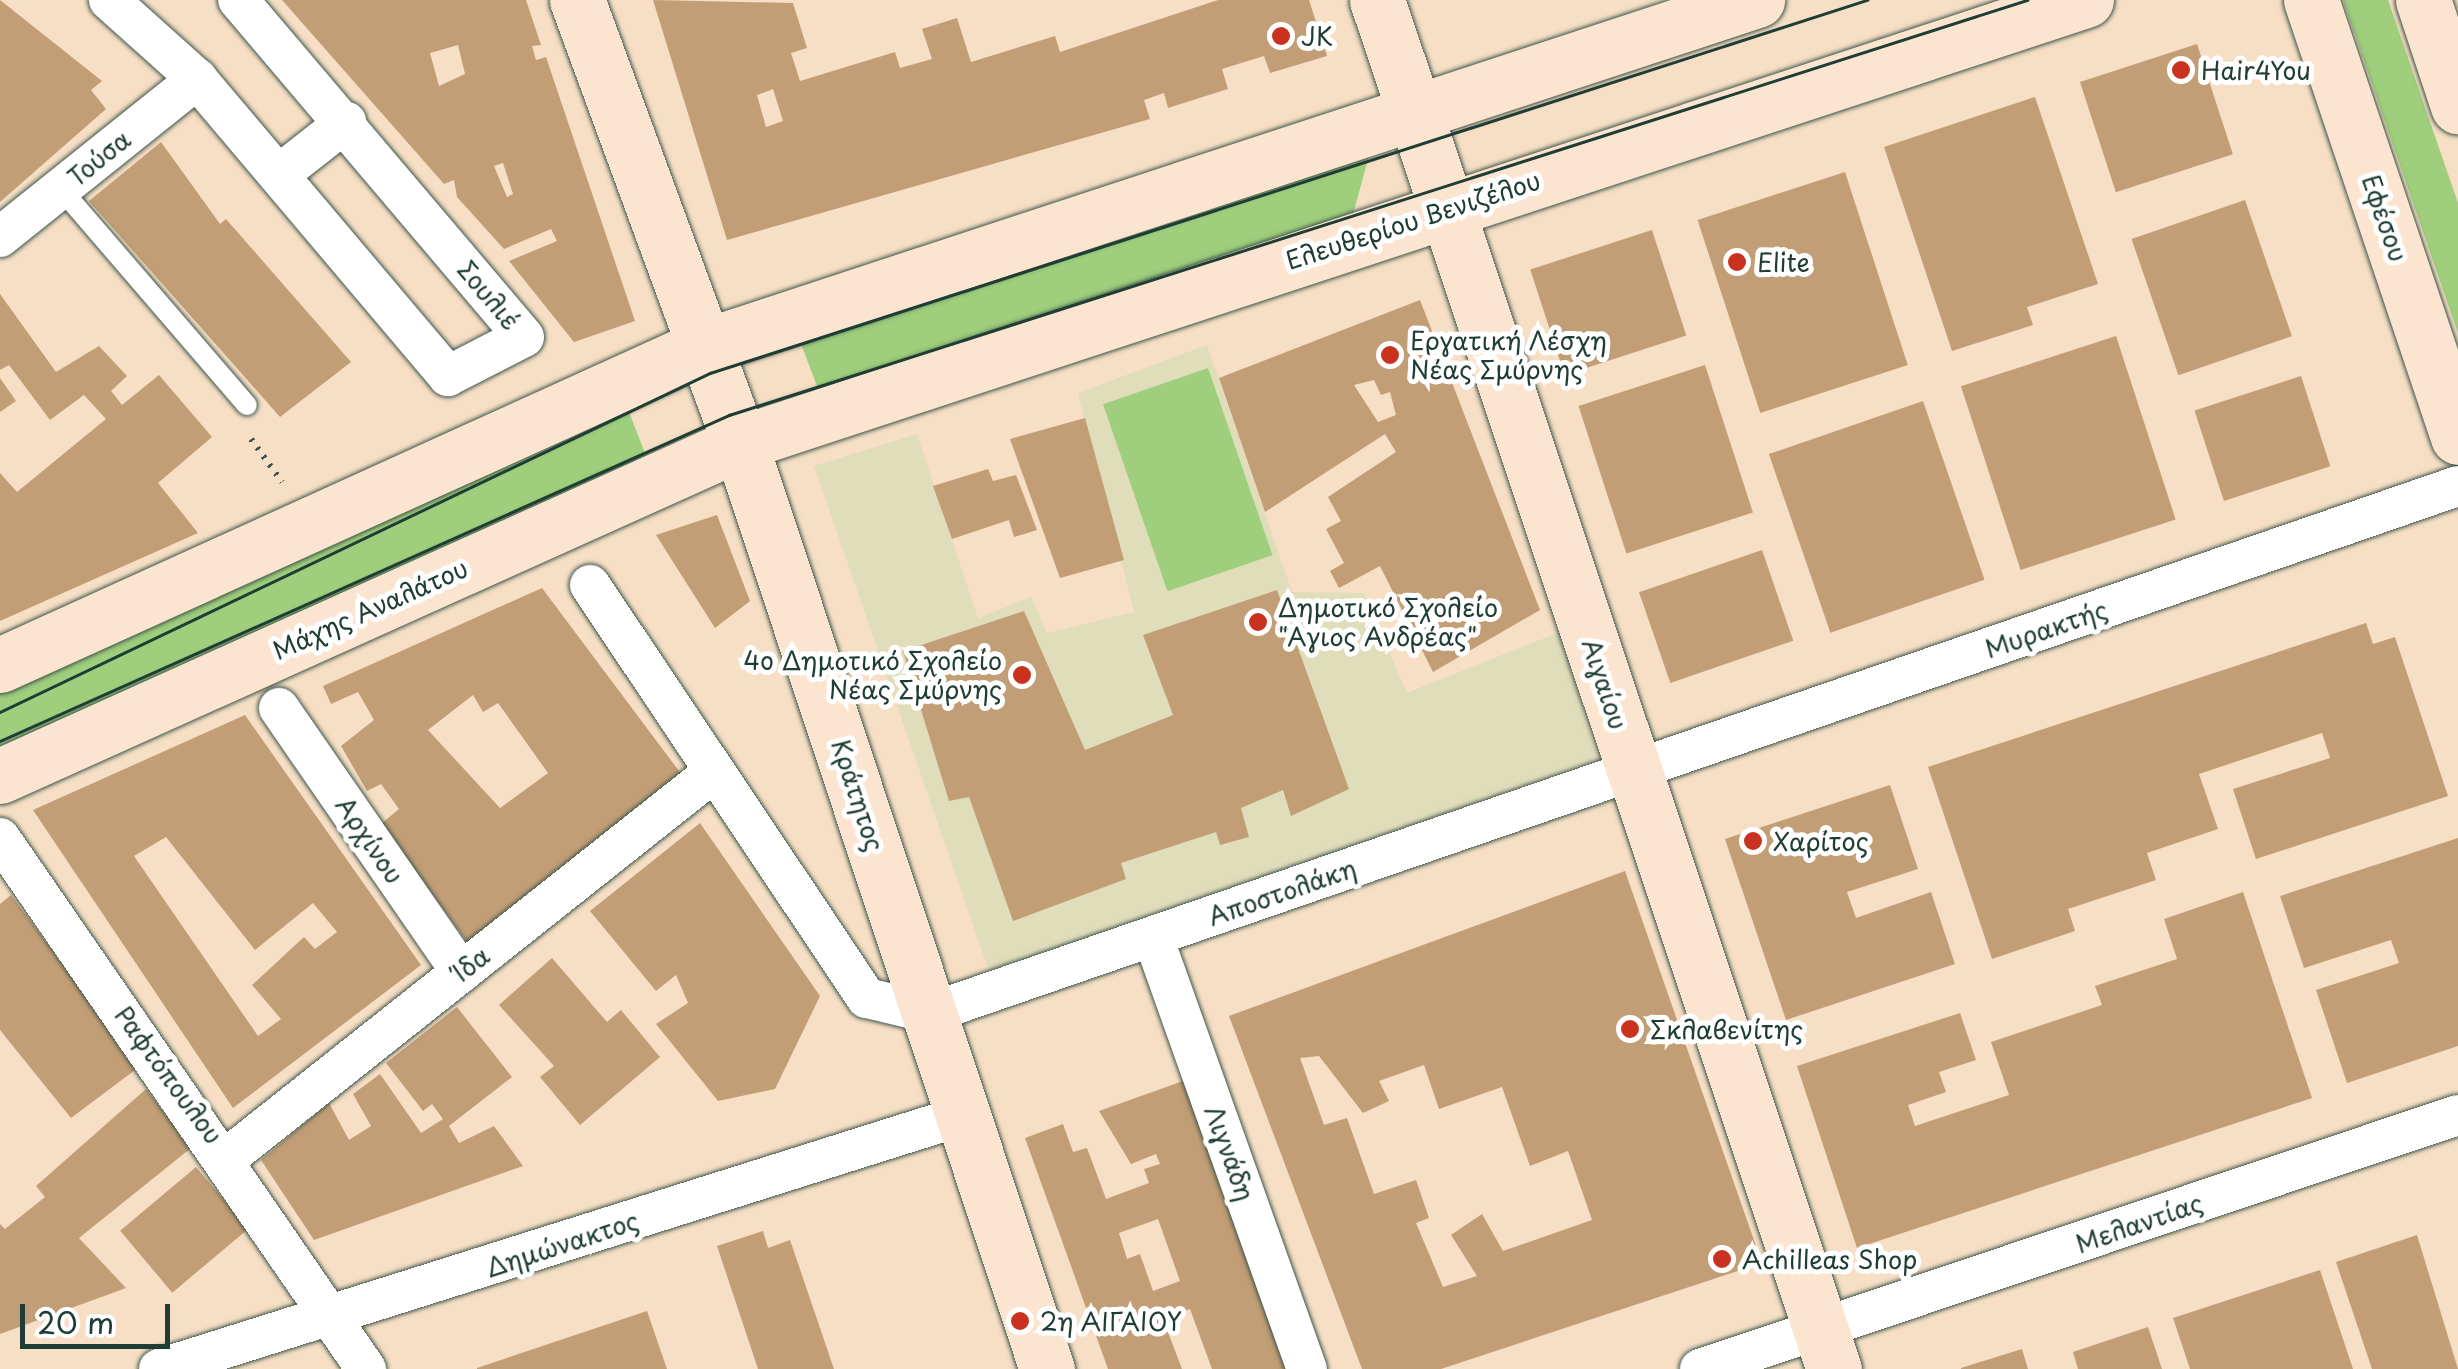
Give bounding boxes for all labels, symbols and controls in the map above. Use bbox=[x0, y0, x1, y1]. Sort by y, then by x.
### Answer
place label: JK bbox=[1301, 21, 1333, 51]
marker: JK bbox=[1270, 25, 1292, 47]
place label: Hair4You bbox=[2201, 55, 2311, 85]
marker: Hair4You bbox=[2170, 59, 2192, 81]
street label: Τούσα bbox=[62, 124, 136, 192]
street label: Ελευθερίου Βενιζέλου bbox=[1282, 165, 1544, 275]
street label: Εφέσου bbox=[2356, 171, 2414, 265]
place label: Elite bbox=[1757, 247, 1810, 277]
marker: Elite bbox=[1726, 251, 1748, 273]
street label: Σουλιέ bbox=[452, 255, 526, 335]
place label: Εργατική Λέσχη Νέας Σμύρνης bbox=[1410, 326, 1609, 385]
marker: Εργατική Λέσχη Νέας Σμύρνης bbox=[1379, 344, 1401, 366]
street label: Μάχης Αναλάτου bbox=[268, 552, 472, 666]
place label: Δημοτικό Σχολείο "Αγιος Ανδρέας" bbox=[1278, 593, 1498, 652]
street label: Μυρακτής bbox=[1981, 594, 2111, 664]
marker: Δημοτικό Σχολείο "Αγιος Ανδρέας" bbox=[1247, 611, 1269, 633]
street label: Αιγαίου bbox=[1576, 635, 1634, 733]
place label: 4o Δημοτικό Σχολείο Νέας Σμύρνης bbox=[744, 646, 1002, 705]
marker: 4o Δημοτικό Σχολείο Νέας Σμύρνης bbox=[1011, 664, 1033, 686]
street label: Κράτητος bbox=[826, 735, 890, 855]
street label: Αρχίνου bbox=[330, 791, 410, 889]
place label: Χαρίτος bbox=[1773, 826, 1868, 856]
marker: Χαρίτος bbox=[1742, 830, 1764, 852]
street label: Αποστολάκη bbox=[1204, 853, 1360, 931]
street label: Ίδα bbox=[447, 940, 495, 988]
street label: Ραφτόπουλου bbox=[109, 1000, 229, 1150]
place label: Σκλαβενίτης bbox=[1650, 1014, 1803, 1044]
marker: Σκλαβενίτης bbox=[1619, 1018, 1641, 1040]
street label: Λιγνάδη bbox=[1199, 1101, 1261, 1205]
street label: Μελαντίας bbox=[2072, 1187, 2206, 1259]
street label: Δημώνακτος bbox=[482, 1205, 642, 1283]
place label: Achilleas Shop bbox=[1742, 1244, 1917, 1274]
marker: Achilleas Shop bbox=[1711, 1248, 1733, 1270]
scale bar bbox=[25, 1284, 175, 1346]
text: 20 m bbox=[37, 1299, 114, 1344]
place label: 2η ΑΙΓΑΙΟΥ bbox=[1040, 1306, 1183, 1336]
marker: 2η ΑΙΓΑΙΟΥ bbox=[1009, 1310, 1031, 1332]

